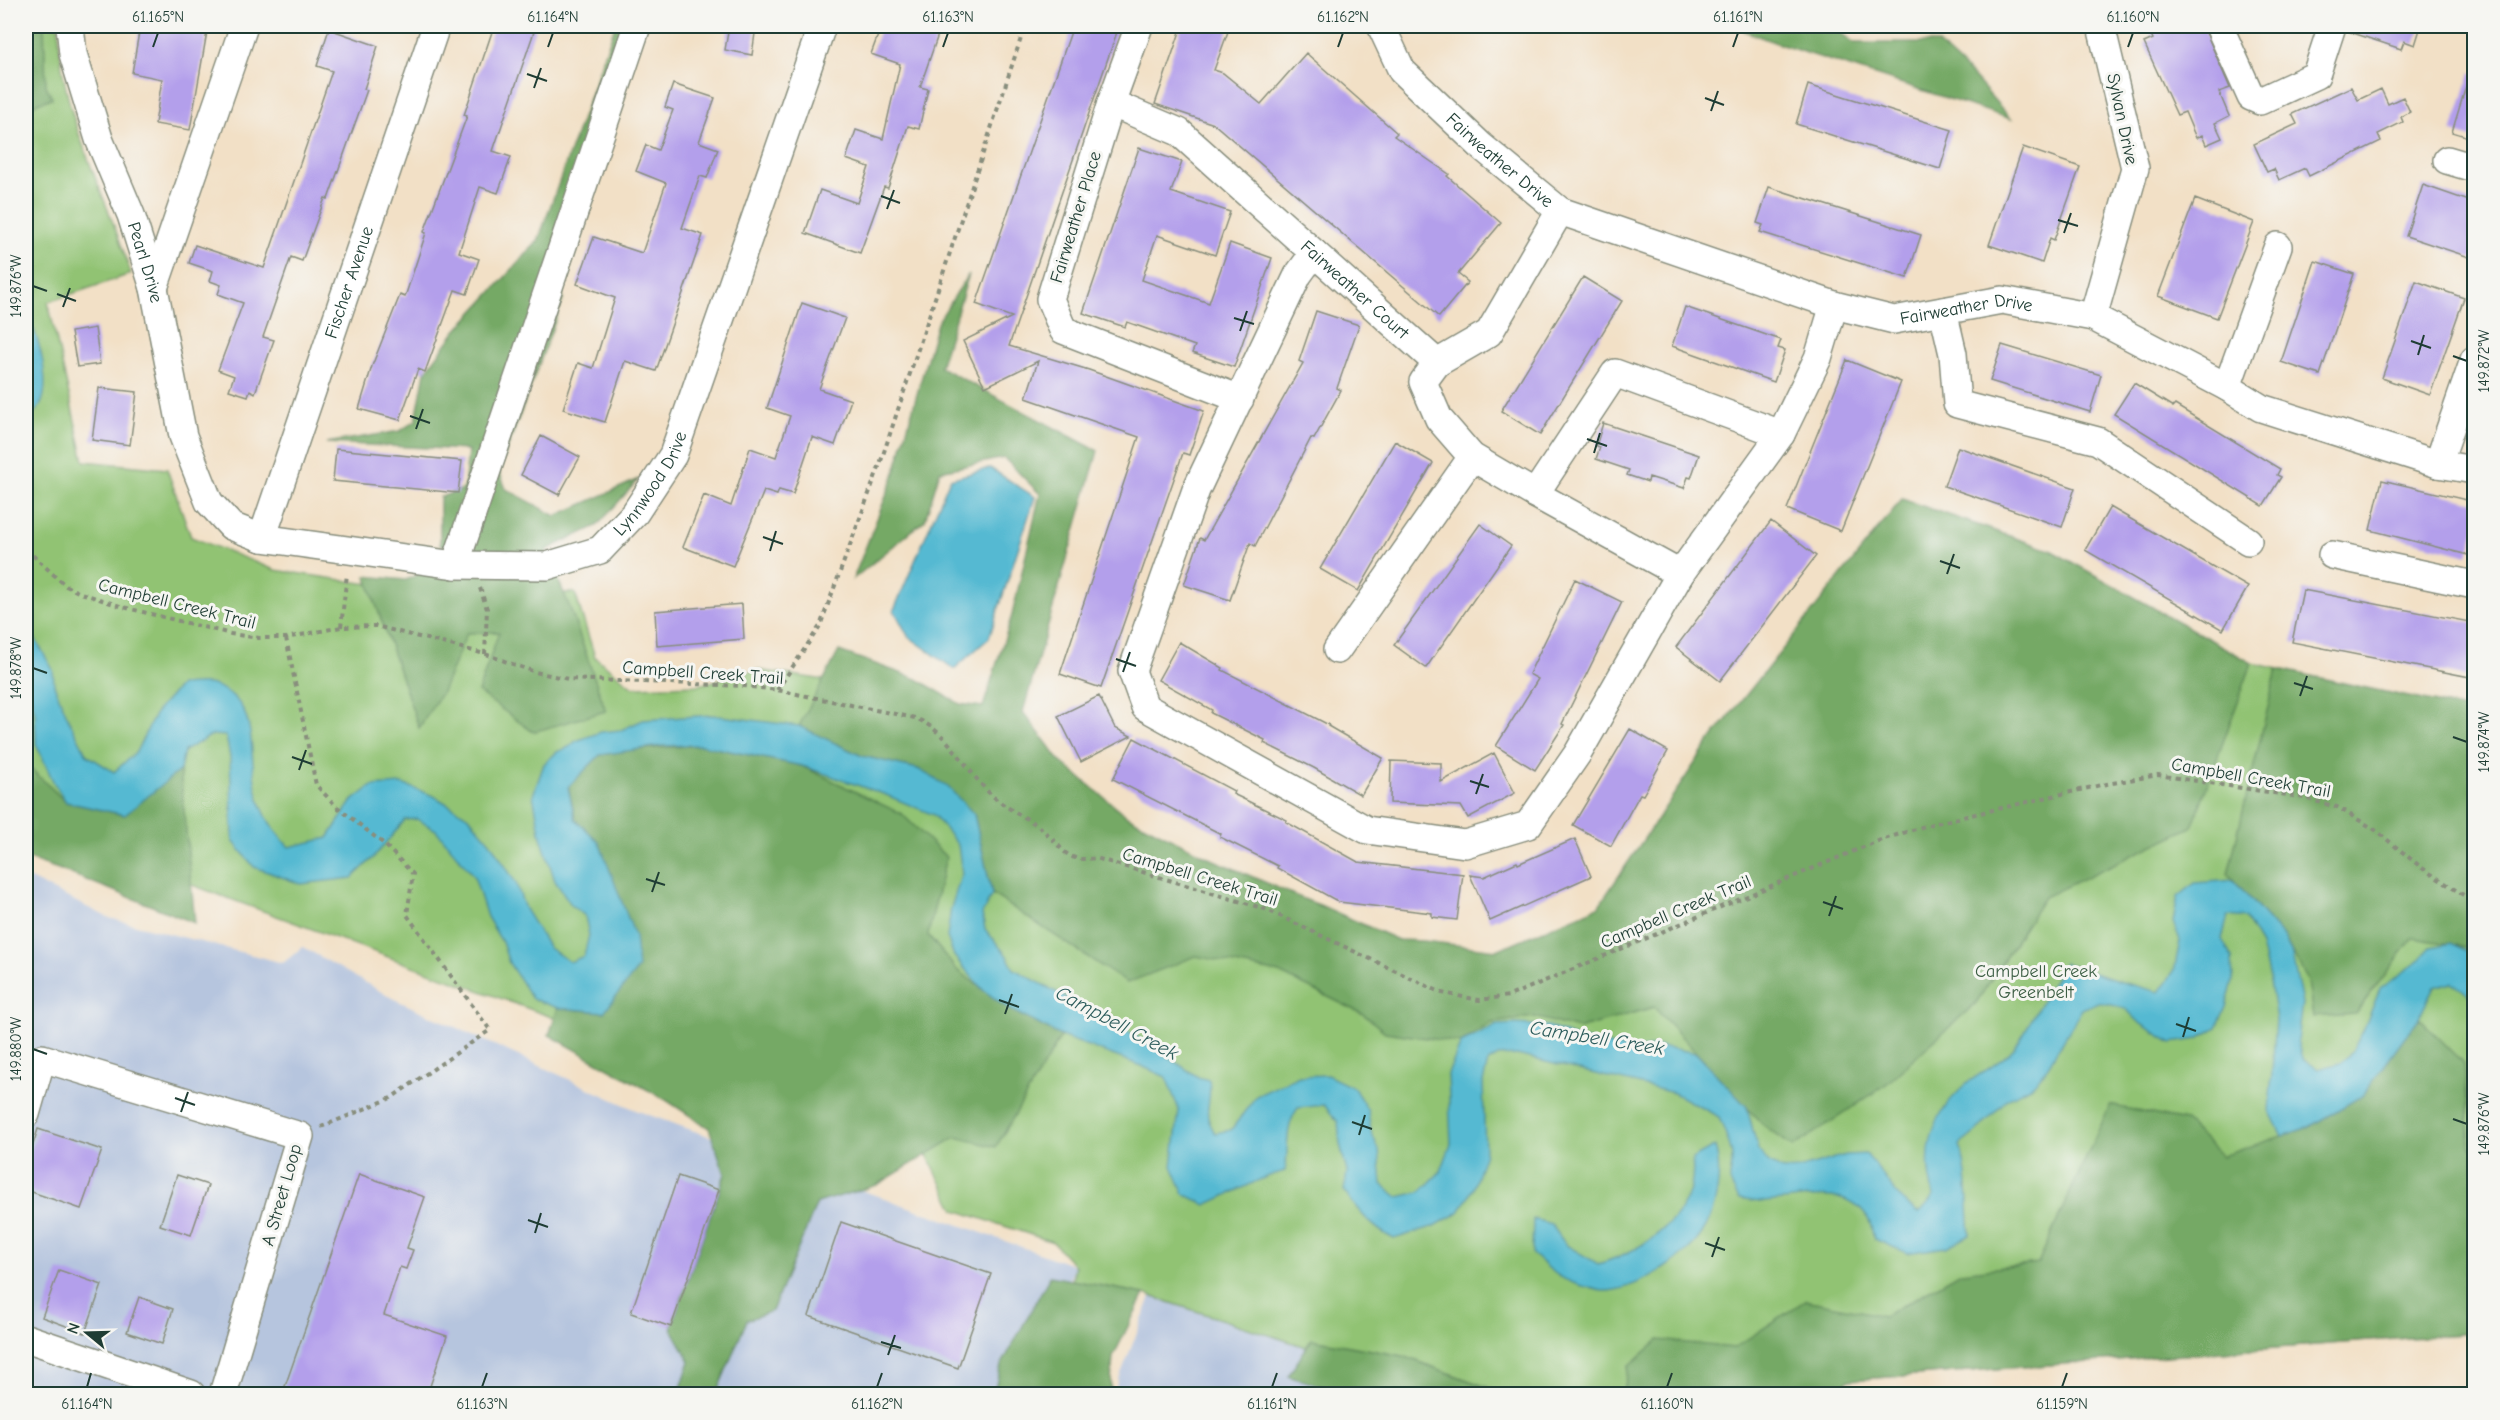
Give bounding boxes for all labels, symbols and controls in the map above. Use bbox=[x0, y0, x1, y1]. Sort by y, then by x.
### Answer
text: 61.165°N bbox=[132, 8, 184, 26]
text: 61.164°N bbox=[527, 8, 579, 26]
text: 61.163°N bbox=[922, 8, 974, 26]
text: 61.162°N bbox=[1317, 8, 1369, 26]
text: 61.161°N bbox=[1713, 8, 1763, 26]
text: 61.160°N bbox=[2106, 8, 2160, 26]
street label: Sylvan Drive bbox=[2102, 71, 2142, 167]
street label: Fairweather Drive bbox=[1442, 108, 1558, 212]
street label: Fairweather Place bbox=[1046, 149, 1106, 285]
street label: Pearl Drive bbox=[123, 219, 167, 304]
street label: Fischer Avenue bbox=[320, 223, 378, 341]
street label: Fairweather Court bbox=[1297, 236, 1414, 344]
text: 149.876°W bbox=[7, 255, 25, 318]
street label: Fairweather Drive bbox=[1898, 289, 2034, 329]
text: 149.872°W bbox=[2475, 330, 2493, 392]
street label: Lynnwood Drive bbox=[609, 429, 691, 540]
street label: Campbell Creek Trail bbox=[96, 574, 258, 634]
text: 149.878°W bbox=[7, 637, 25, 699]
street label: Campbell Creek Trail bbox=[622, 657, 784, 689]
text: 149.874°W bbox=[2475, 711, 2493, 773]
street label: Campbell Creek Trail bbox=[2170, 754, 2332, 802]
street label: Campbell Creek Trail bbox=[1120, 843, 1280, 911]
street label: Campbell Creek Trail bbox=[1598, 871, 1754, 953]
park label: Campbell Creek Greenbelt bbox=[1975, 961, 2097, 1003]
water label: Campbell Creek bbox=[1052, 981, 1182, 1065]
water label: Campbell Creek bbox=[1528, 1016, 1666, 1060]
text: 149.880°W bbox=[7, 1017, 25, 1081]
text: 149.876°W bbox=[2475, 1093, 2493, 1156]
street label: A Street Loop bbox=[257, 1142, 307, 1248]
north arrow bbox=[57, 1303, 117, 1363]
text: N bbox=[64, 1321, 84, 1336]
text: 61.164°N bbox=[61, 1395, 113, 1413]
text: 61.163°N bbox=[456, 1395, 508, 1413]
text: 61.162°N bbox=[851, 1395, 903, 1413]
text: 61.161°N bbox=[1247, 1395, 1297, 1413]
text: 61.160°N bbox=[1640, 1395, 1694, 1413]
text: 61.159°N bbox=[2036, 1395, 2088, 1413]

